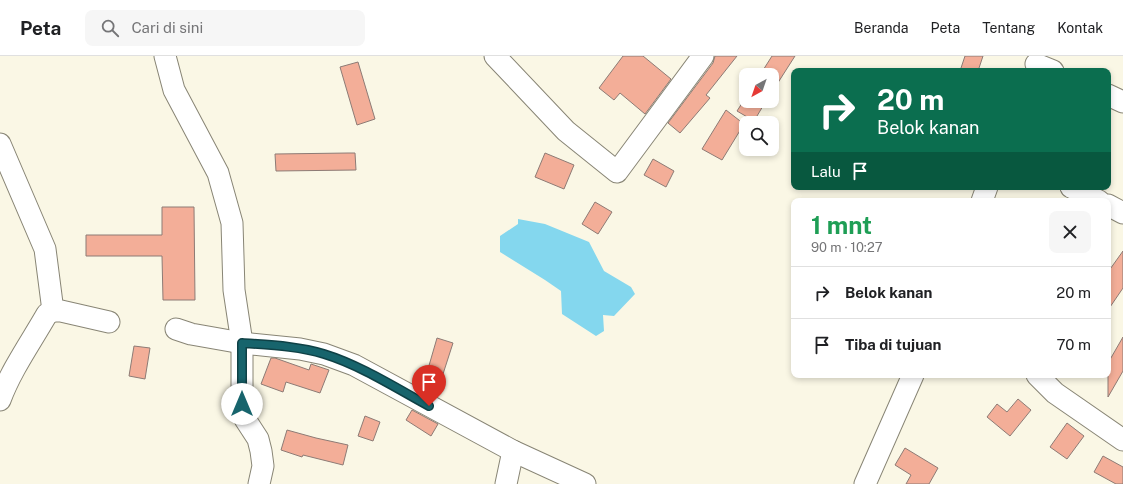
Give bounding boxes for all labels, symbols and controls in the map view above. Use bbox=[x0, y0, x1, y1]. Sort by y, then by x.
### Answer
search box bbox=[85, 10, 365, 46]
text: Peta bbox=[20, 17, 61, 39]
icon: search bbox=[99, 17, 121, 39]
text: Cari di sini bbox=[131, 19, 203, 36]
text: Beranda bbox=[854, 20, 909, 36]
text: Peta bbox=[931, 20, 960, 36]
text: Tentang bbox=[982, 20, 1035, 36]
text: Kontak bbox=[1057, 20, 1103, 36]
north arrow bbox=[739, 68, 779, 108]
map controls bbox=[739, 68, 779, 156]
text: 20 m bbox=[877, 83, 944, 116]
icon: right bbox=[811, 84, 863, 136]
button: search bbox=[739, 116, 779, 156]
text: Belok kanan bbox=[877, 117, 980, 138]
icon: arrive bbox=[849, 160, 871, 182]
text: Lalu bbox=[811, 163, 841, 180]
text: 1 mnt bbox=[811, 211, 872, 239]
button: close bbox=[1049, 211, 1091, 253]
text: 90 m · 10:27 bbox=[811, 240, 883, 255]
icon: right bbox=[811, 282, 833, 304]
text: Belok kanan bbox=[845, 284, 932, 301]
text: 20 m bbox=[1056, 284, 1091, 301]
icon: arrive bbox=[811, 334, 833, 356]
text: Tiba di tujuan bbox=[845, 336, 941, 353]
text: 70 m bbox=[1056, 336, 1091, 353]
pin bbox=[412, 365, 446, 406]
icon: arrive bbox=[418, 371, 440, 393]
position arrow bbox=[221, 383, 263, 425]

